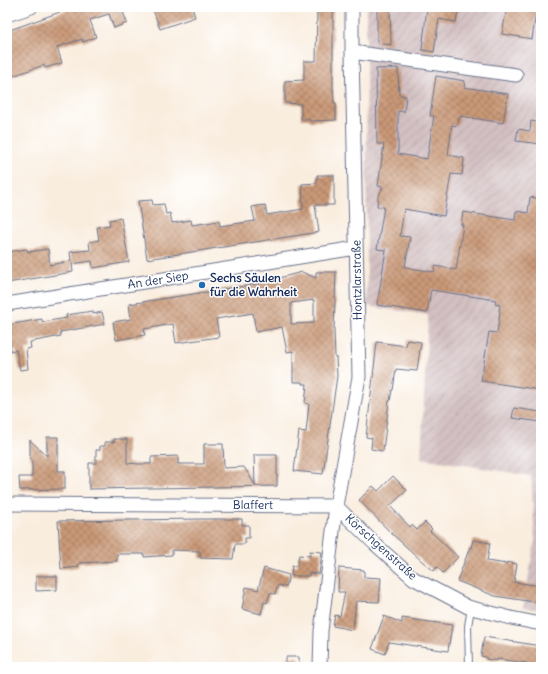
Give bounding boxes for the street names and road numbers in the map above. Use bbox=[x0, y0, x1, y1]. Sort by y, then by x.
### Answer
street label: Hontzlarstraße bbox=[348, 240, 365, 320]
street label: An der Siep bbox=[126, 267, 190, 292]
street label: Blaffert bbox=[233, 497, 273, 512]
street label: Körschgenstraße bbox=[342, 510, 420, 583]

